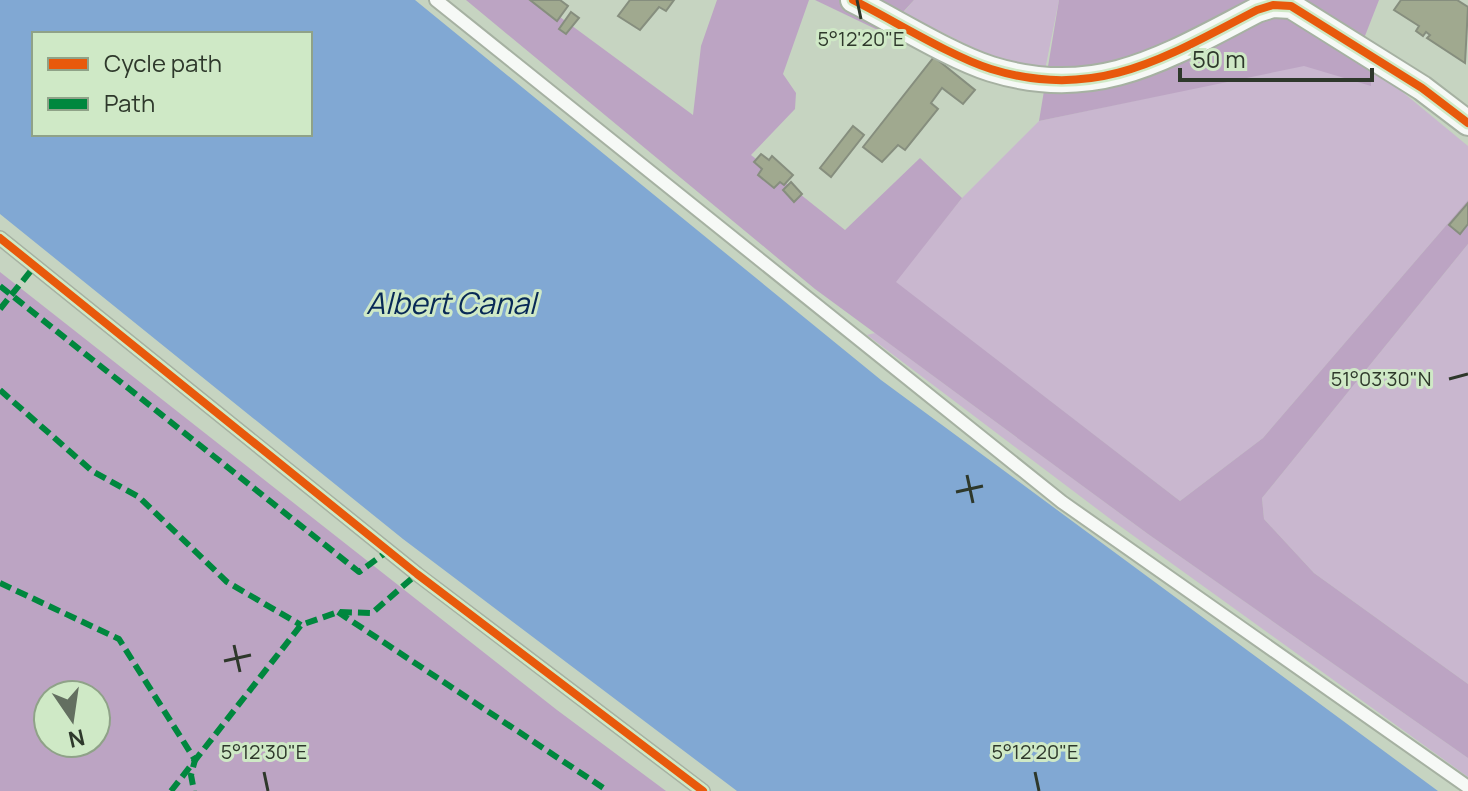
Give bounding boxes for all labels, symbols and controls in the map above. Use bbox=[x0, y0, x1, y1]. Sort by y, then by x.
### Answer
text: 5°12'20"E bbox=[818, 25, 904, 52]
legend bbox=[32, 32, 312, 136]
scale bar bbox=[1180, 32, 1372, 82]
text: 50 m bbox=[1192, 42, 1246, 75]
text: Cycle path bbox=[104, 46, 222, 79]
text: Path bbox=[104, 86, 155, 119]
water label: Albert Canal bbox=[366, 282, 540, 323]
text: 51°03'30"N bbox=[1331, 365, 1431, 392]
north arrow bbox=[32, 679, 112, 759]
text: N bbox=[65, 722, 88, 755]
text: 5°12'30"E bbox=[221, 738, 307, 765]
text: 5°12'20"E bbox=[992, 738, 1078, 765]

